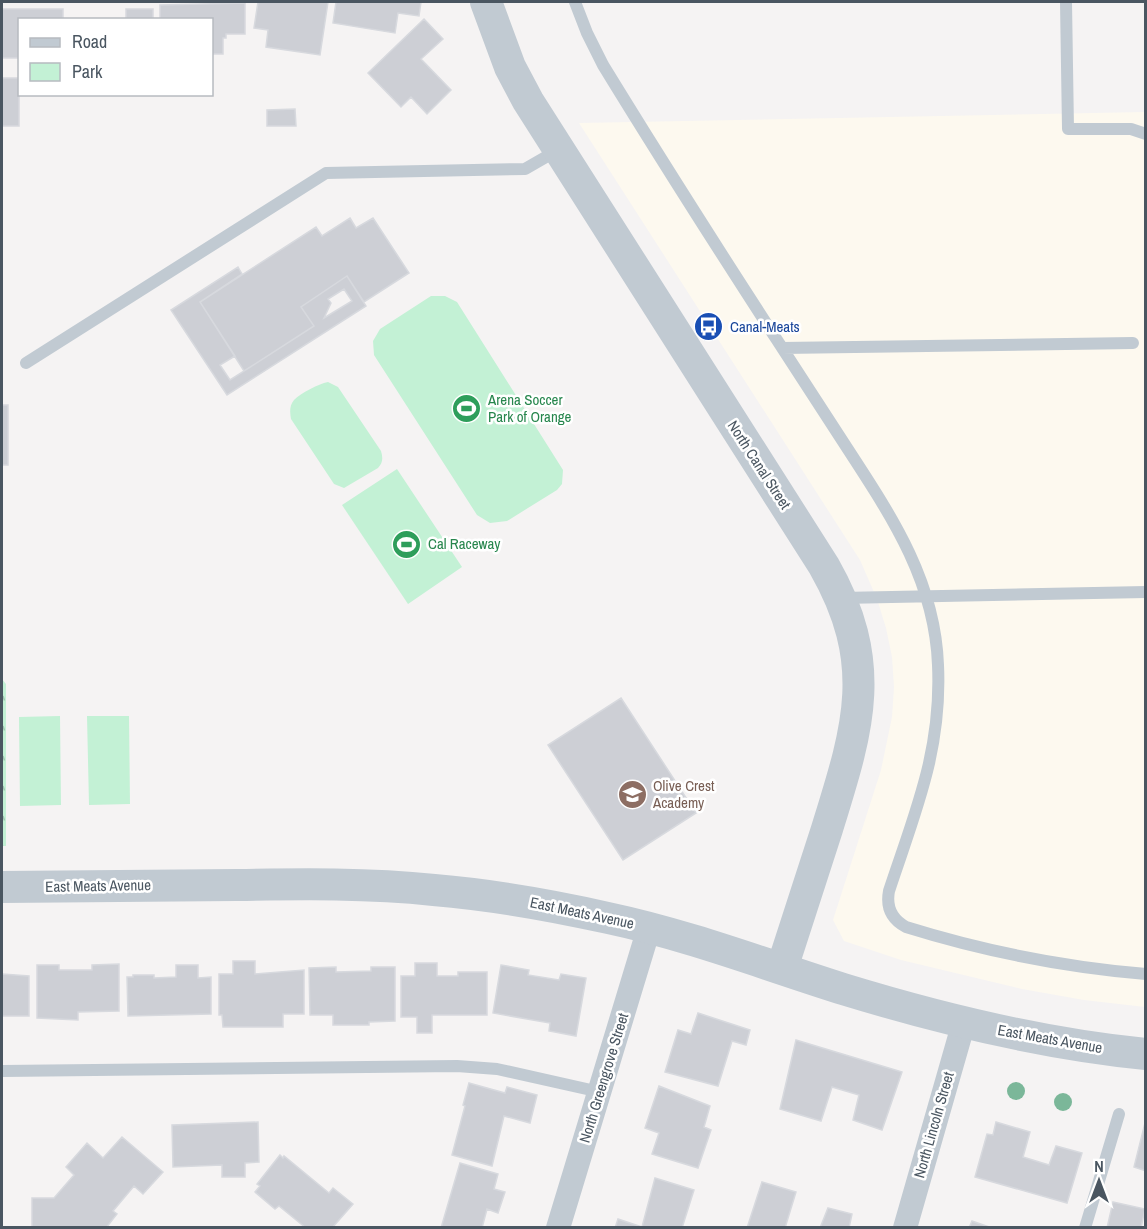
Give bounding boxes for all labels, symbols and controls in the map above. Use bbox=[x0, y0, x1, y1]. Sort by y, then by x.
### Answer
legend bbox=[18, 18, 213, 96]
text: Road bbox=[72, 29, 107, 54]
text: Park bbox=[72, 59, 103, 84]
bus stop icon: Canal-Meats bbox=[693, 311, 725, 343]
place label: Canal-Meats bbox=[730, 316, 800, 337]
place label: Arena Soccer Park of Orange bbox=[487, 389, 572, 427]
sports icon: Arena Soccer Park of Orange bbox=[451, 393, 483, 425]
street label: North Canal Street bbox=[723, 416, 796, 514]
sports icon: Cal Raceway bbox=[391, 528, 423, 560]
place label: Cal Raceway bbox=[428, 533, 501, 554]
place label: Olive Crest Academy bbox=[652, 775, 715, 813]
school or university icon: Olive Crest Academy bbox=[616, 779, 648, 811]
street label: East Meats Avenue bbox=[45, 874, 151, 897]
street label: East Meats Avenue bbox=[528, 891, 636, 934]
street label: North Greengrove Street bbox=[574, 1010, 633, 1145]
street label: East Meats Avenue bbox=[996, 1019, 1104, 1058]
street label: North Lincoln Street bbox=[908, 1069, 959, 1180]
north arrow bbox=[1069, 1151, 1129, 1211]
text: N bbox=[1094, 1155, 1104, 1177]

